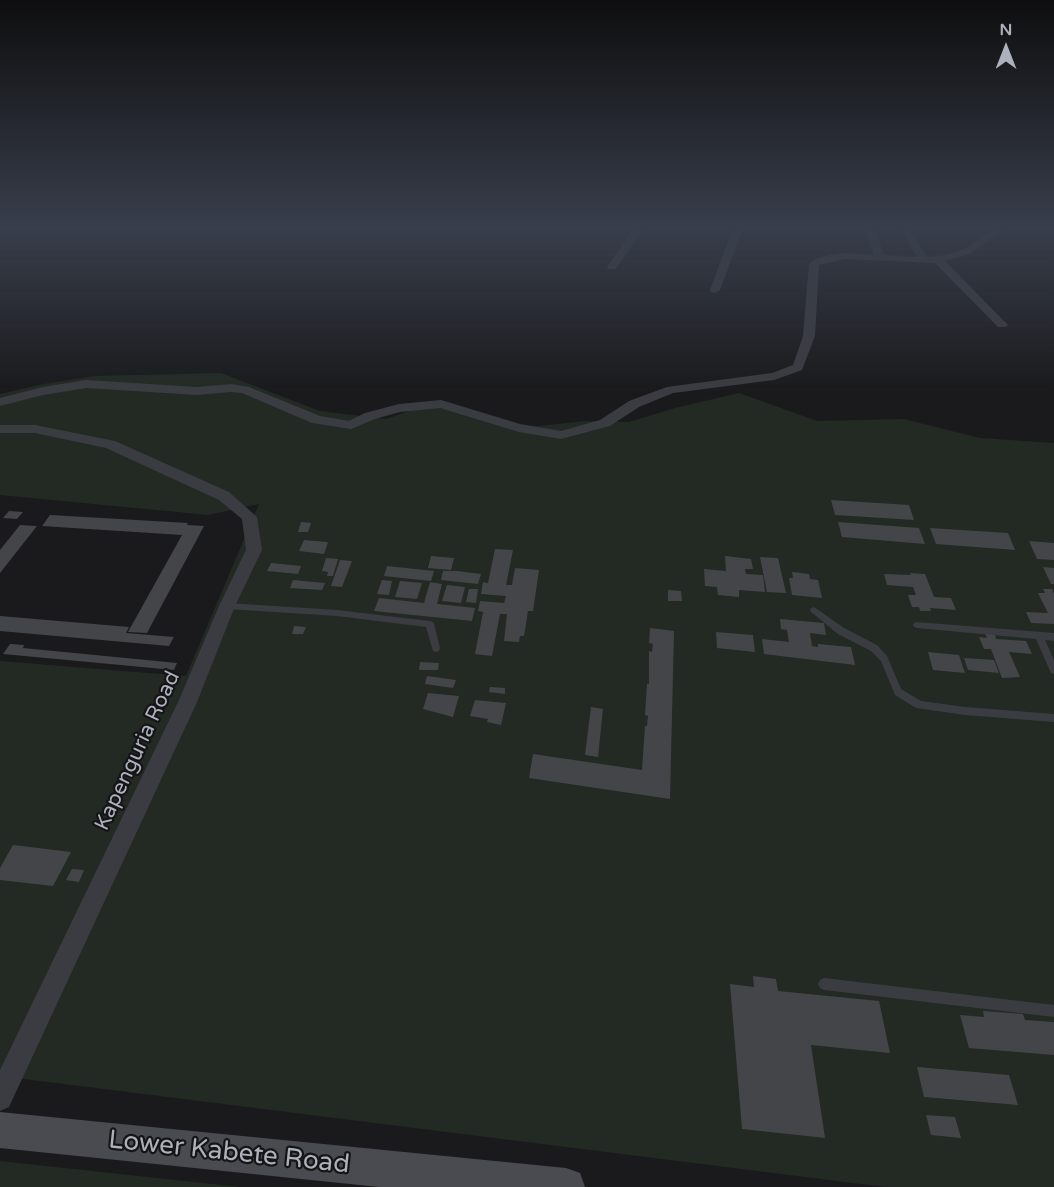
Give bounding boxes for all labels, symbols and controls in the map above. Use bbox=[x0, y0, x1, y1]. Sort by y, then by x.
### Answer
north arrow bbox=[976, 18, 1036, 78]
text: N bbox=[1000, 20, 1012, 40]
street label: Kapenguria Road bbox=[90, 667, 186, 835]
street label: Lower Kabete Road bbox=[107, 1125, 351, 1181]

